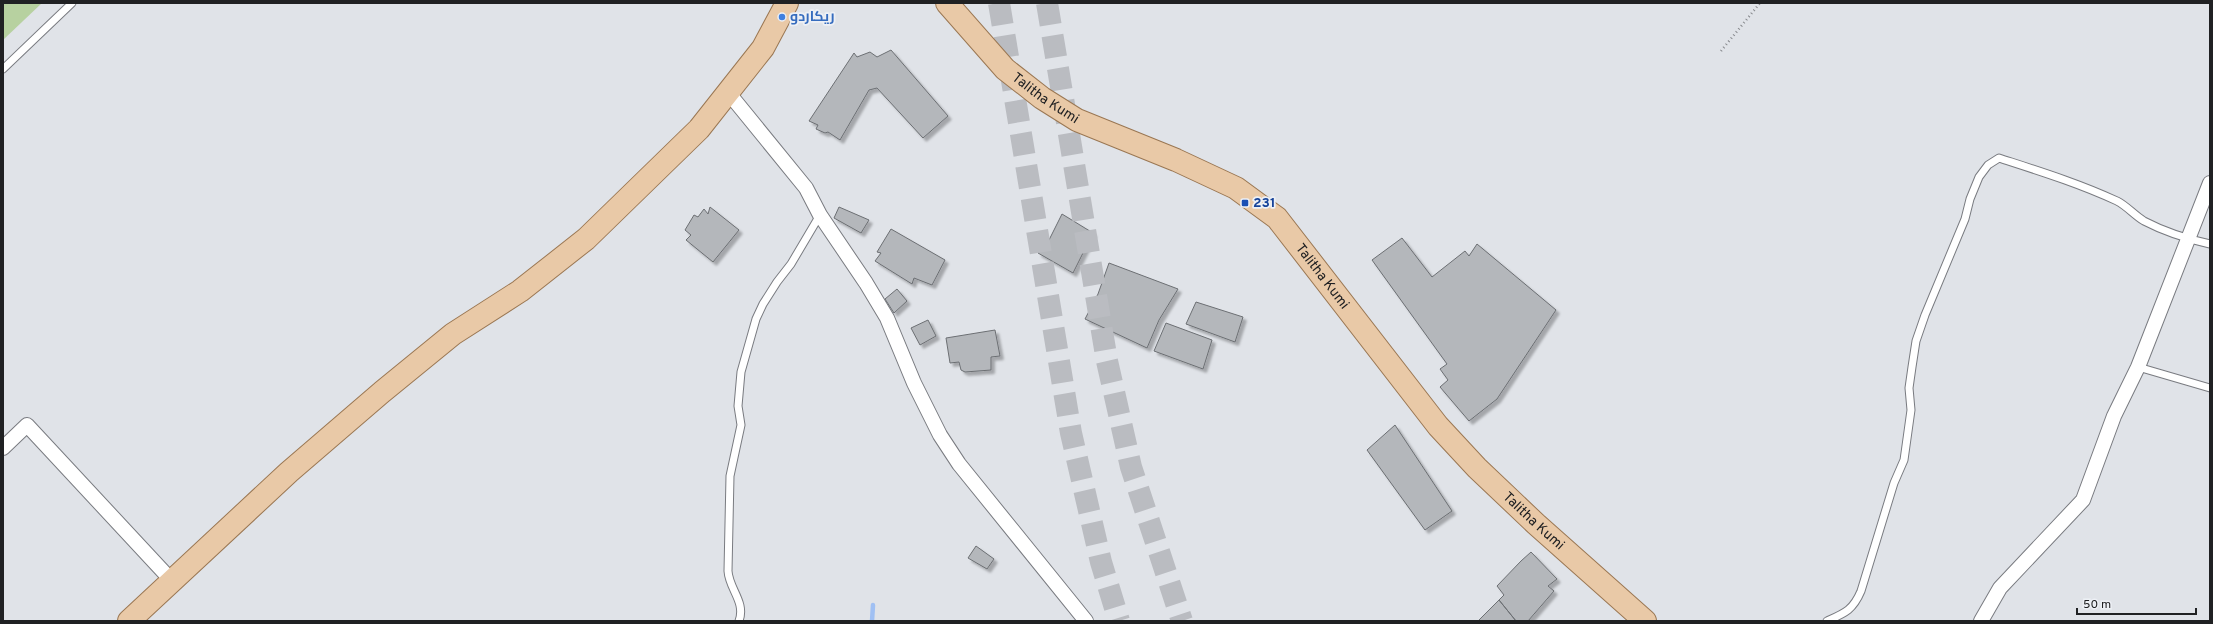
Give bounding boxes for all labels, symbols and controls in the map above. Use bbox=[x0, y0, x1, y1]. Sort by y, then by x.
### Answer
place label: ريكاردو bbox=[790, 9, 835, 26]
marker: ريكاردو bbox=[777, 12, 787, 22]
street label: Talitha Kumi bbox=[1008, 69, 1082, 128]
place label: 231 bbox=[1253, 195, 1276, 212]
marker: 231 bbox=[1240, 198, 1250, 208]
street label: Talitha Kumi bbox=[1292, 240, 1353, 313]
street label: Talitha Kumi bbox=[1499, 488, 1568, 554]
scale bar bbox=[2077, 590, 2196, 616]
text: 50 m bbox=[2083, 597, 2111, 613]

